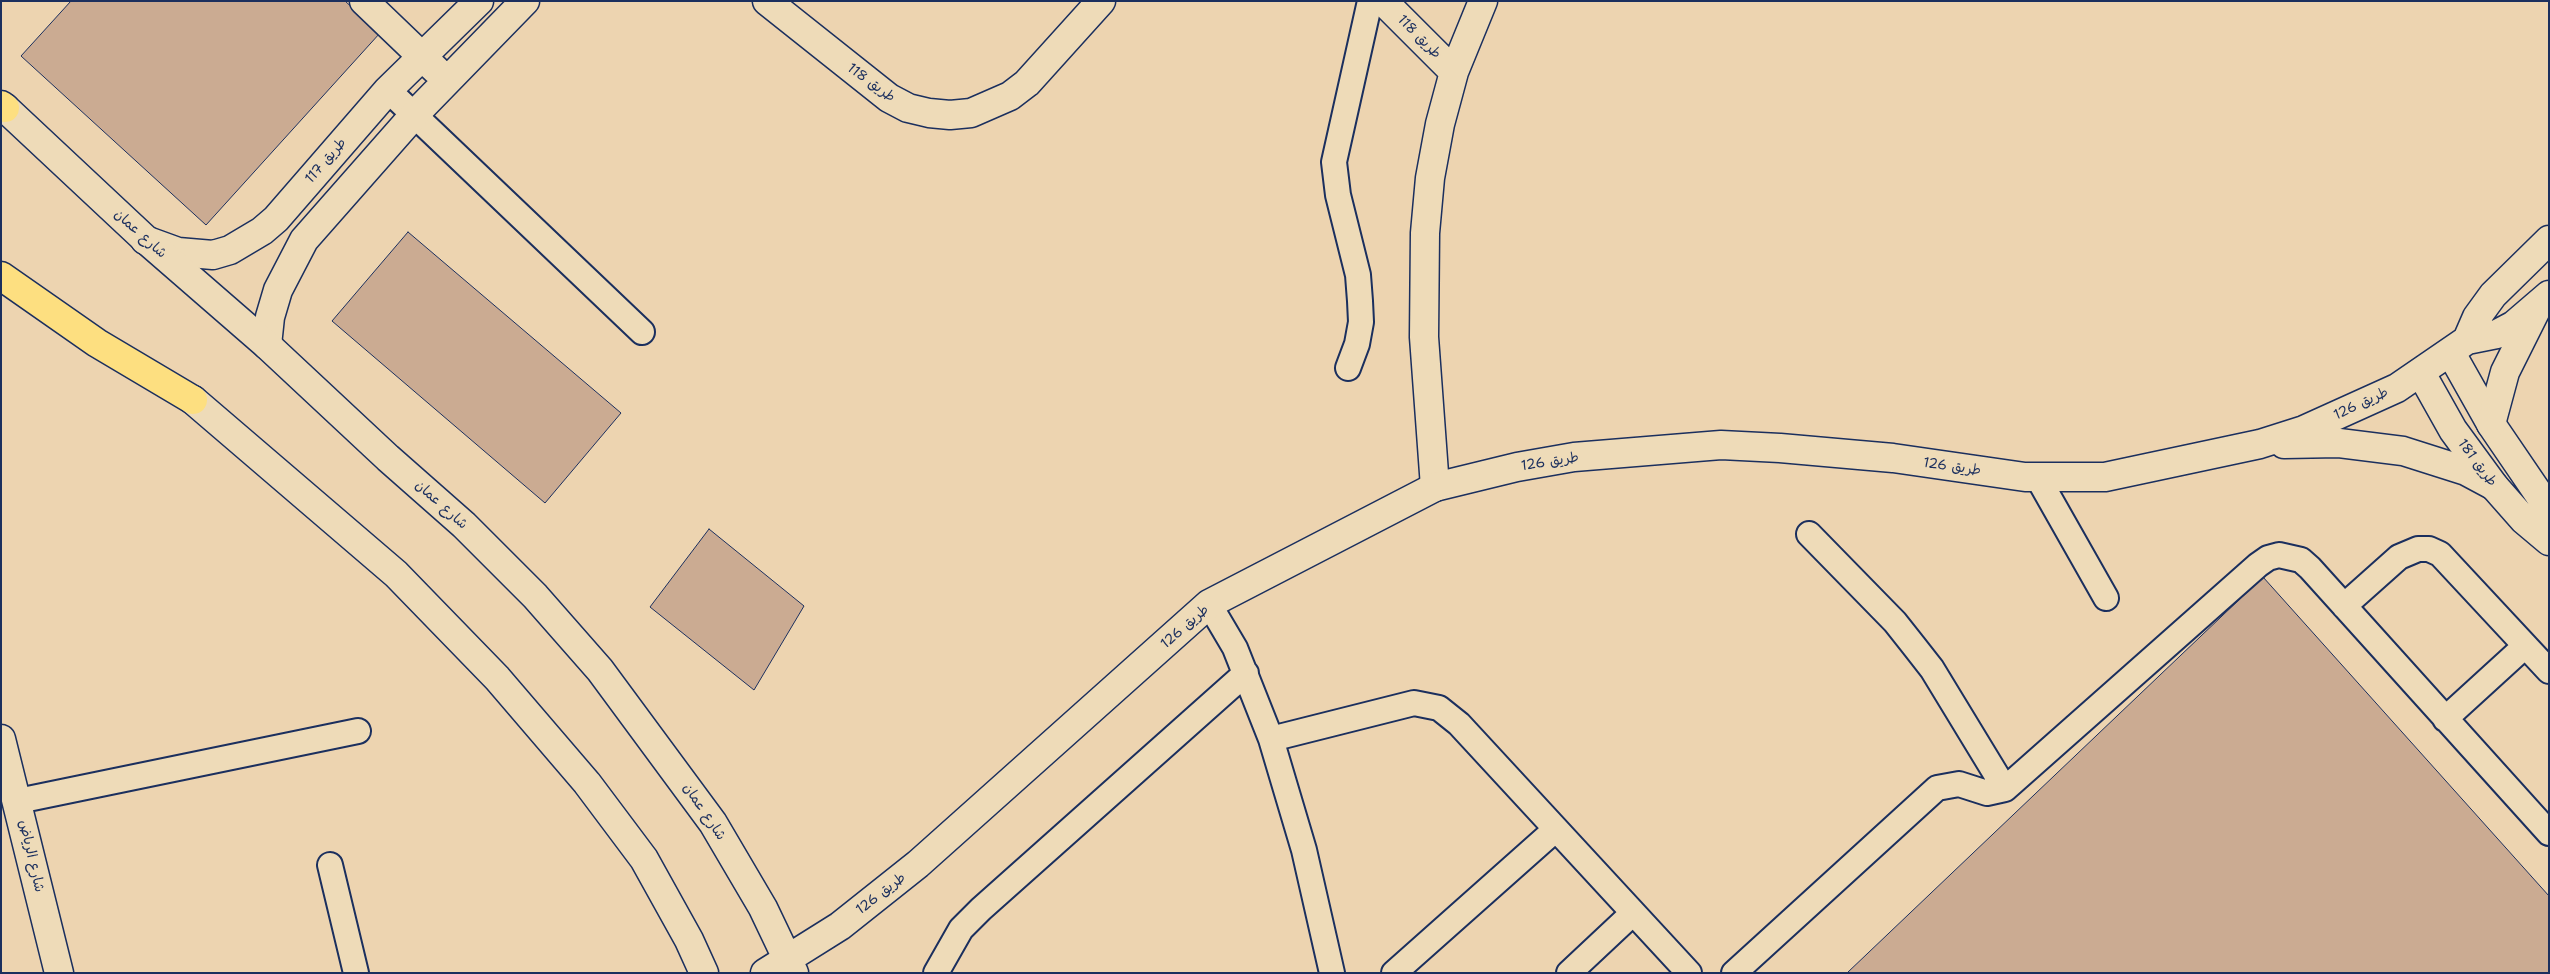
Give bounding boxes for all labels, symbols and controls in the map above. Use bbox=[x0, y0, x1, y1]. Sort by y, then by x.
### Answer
street label: طريق 118 bbox=[1394, 12, 1444, 62]
street label: طريق 118 bbox=[844, 60, 898, 106]
street label: طريق 117 bbox=[302, 135, 350, 187]
street label: شارع عمان bbox=[110, 206, 170, 262]
street label: طريق 126 bbox=[2331, 384, 2391, 424]
street label: طريق 181 bbox=[2454, 436, 2500, 490]
street label: طريق 126 bbox=[1520, 449, 1580, 475]
street label: طريق 126 bbox=[1922, 455, 1982, 479]
street label: شارع عمان bbox=[411, 477, 471, 533]
street label: طريق 126 bbox=[1157, 602, 1213, 652]
street label: شارع عمان bbox=[679, 780, 729, 844]
street label: شارع الرياض bbox=[15, 818, 47, 894]
street label: طريق 126 bbox=[853, 869, 909, 919]

